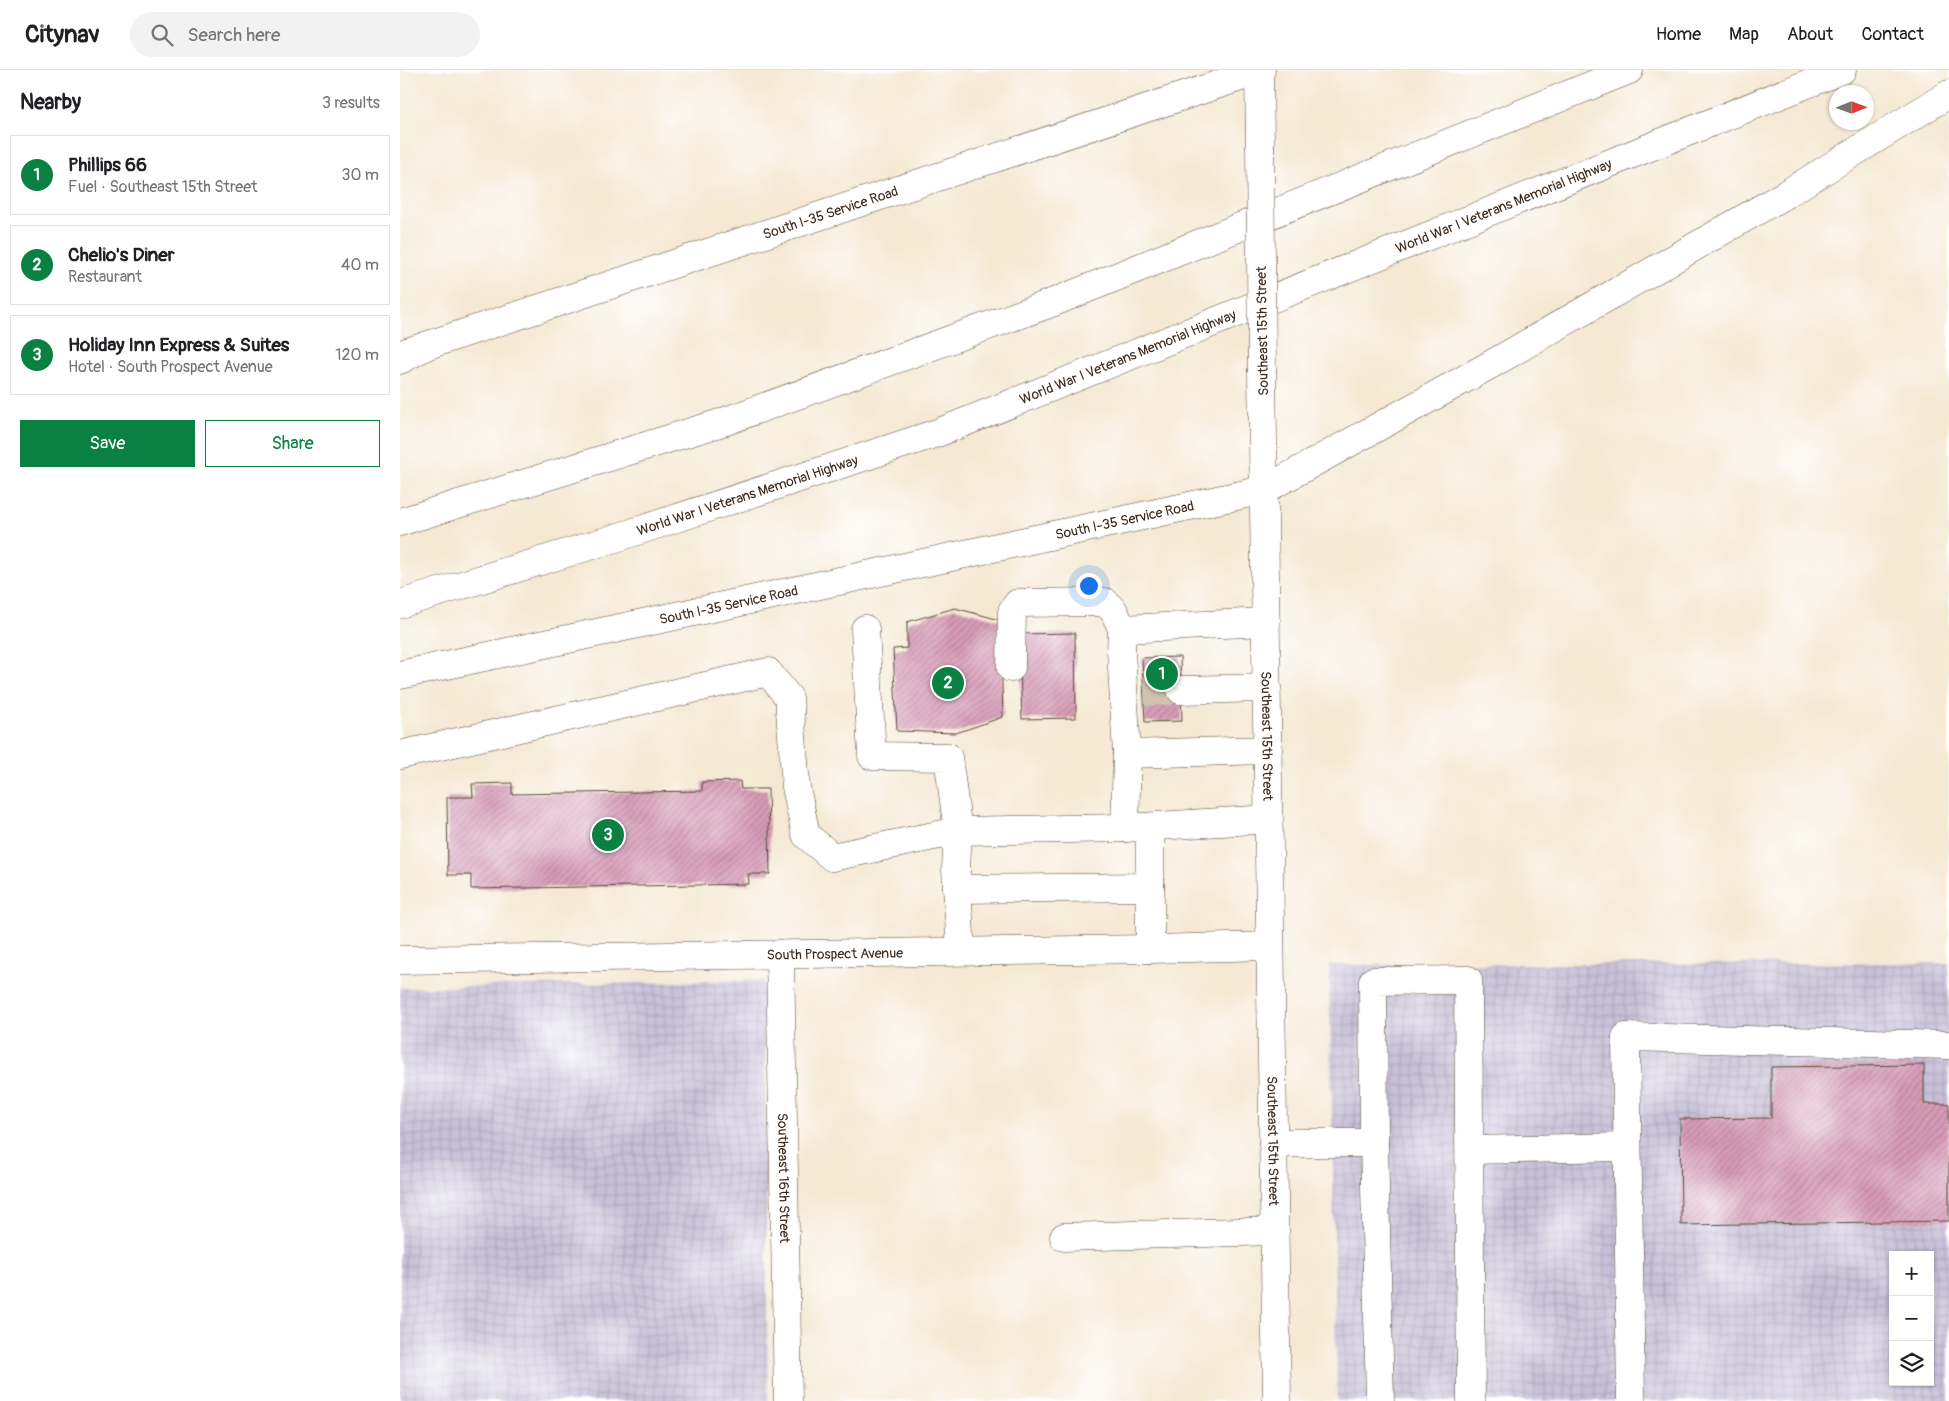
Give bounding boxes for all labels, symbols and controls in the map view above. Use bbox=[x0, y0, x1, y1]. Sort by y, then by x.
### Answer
search box bbox=[130, 12, 480, 57]
text: Citynav bbox=[25, 20, 100, 49]
icon: search bbox=[148, 21, 176, 49]
text: Search here bbox=[188, 23, 280, 47]
text: Home bbox=[1656, 23, 1701, 46]
text: Map bbox=[1729, 23, 1759, 46]
text: About bbox=[1787, 23, 1833, 46]
text: Contact bbox=[1861, 23, 1924, 46]
north arrow bbox=[1829, 85, 1874, 130]
text: Nearby bbox=[20, 89, 81, 116]
text: 3 results bbox=[322, 93, 380, 113]
text: Phillips 66 bbox=[68, 153, 147, 177]
street label: World War I Veterans Memorial Highway bbox=[1393, 155, 1614, 257]
text: 1 bbox=[34, 165, 40, 185]
text: 30 m bbox=[341, 165, 379, 185]
text: Fuel · Southeast 15th Street bbox=[68, 177, 258, 197]
street label: South I-35 Service Road bbox=[761, 183, 900, 243]
text: Chelio's Diner bbox=[68, 243, 175, 267]
text: 2 bbox=[33, 255, 41, 275]
text: 40 m bbox=[341, 255, 379, 275]
street label: Southeast 15th Street bbox=[1253, 266, 1272, 396]
text: Restaurant bbox=[68, 267, 142, 287]
street label: World War I Veterans Memorial Highway bbox=[1017, 306, 1239, 408]
text: Holiday Inn Express & Suites bbox=[68, 333, 289, 357]
text: 3 bbox=[33, 345, 41, 365]
text: 120 m bbox=[335, 345, 379, 365]
text: Hotel · South Prospect Avenue bbox=[68, 357, 273, 377]
button: Save bbox=[20, 420, 195, 467]
button: Share bbox=[205, 420, 380, 467]
street label: World War I Veterans Memorial Highway bbox=[635, 451, 860, 540]
street label: South I-35 Service Road bbox=[1054, 497, 1196, 543]
your location bbox=[1076, 573, 1102, 599]
street label: South I-35 Service Road bbox=[658, 582, 800, 628]
pin: 1 bbox=[1146, 655, 1178, 693]
pin: 2 bbox=[932, 664, 964, 702]
street label: Southeast 15th Street bbox=[1257, 671, 1276, 801]
pin: 3 bbox=[592, 816, 624, 854]
street label: South Prospect Avenue bbox=[767, 945, 903, 964]
street label: Southeast 15th Street bbox=[1263, 1076, 1282, 1206]
street label: Southeast 16th Street bbox=[774, 1113, 793, 1244]
map controls bbox=[1889, 1251, 1934, 1386]
button: + bbox=[1889, 1251, 1934, 1296]
button: − bbox=[1889, 1296, 1934, 1341]
button: layers bbox=[1889, 1341, 1934, 1386]

